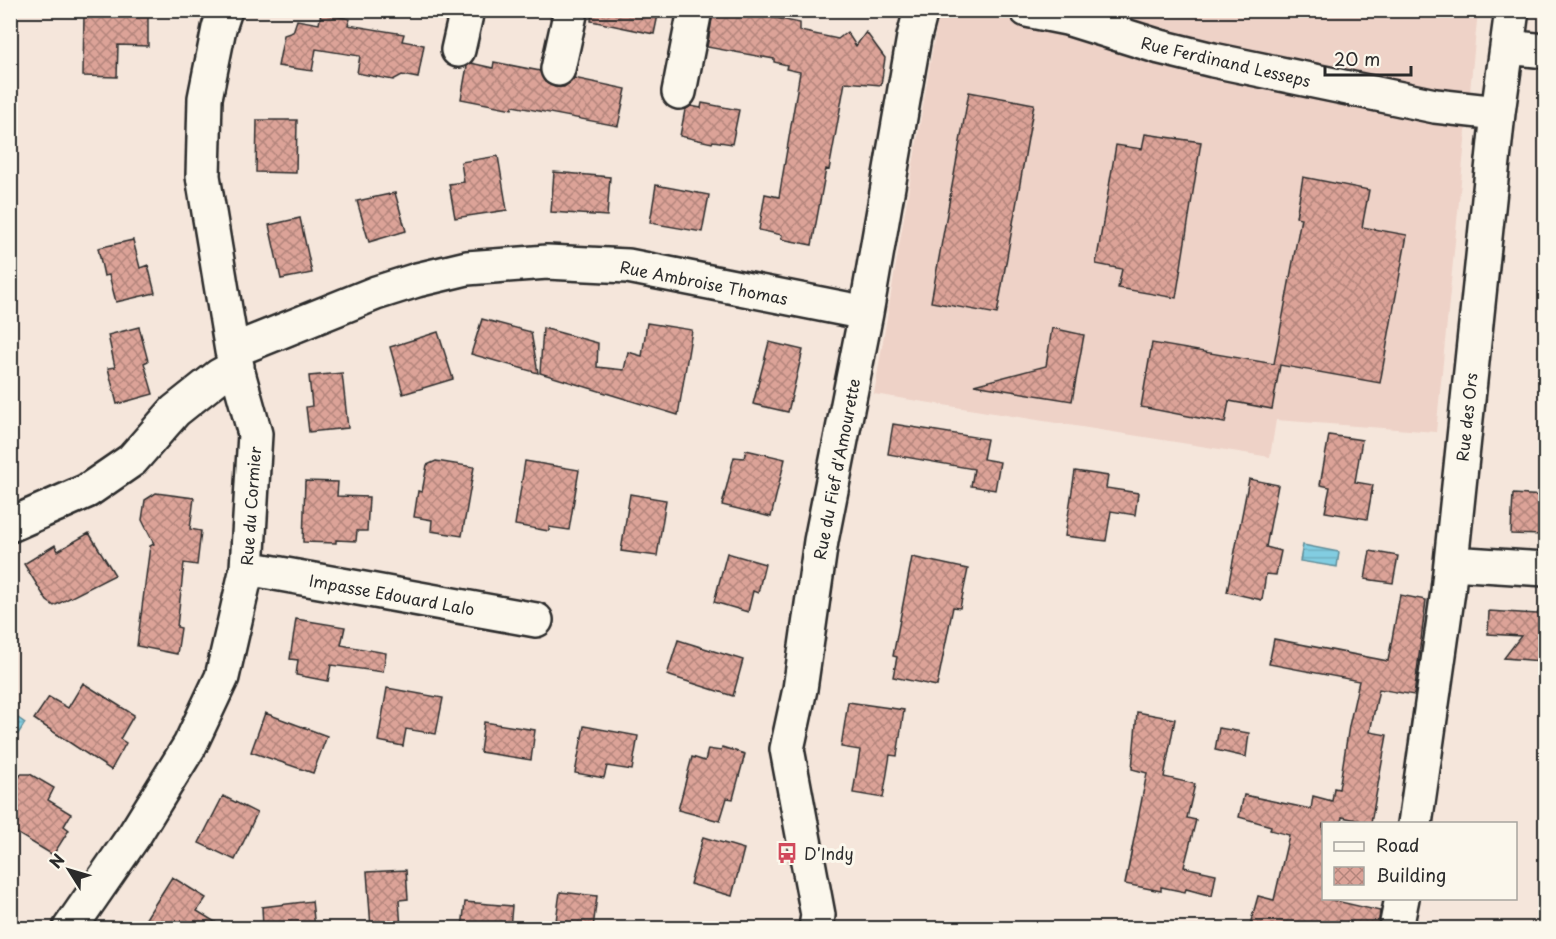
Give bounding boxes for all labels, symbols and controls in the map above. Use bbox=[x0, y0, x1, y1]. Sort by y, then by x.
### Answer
street label: Rue Ferdinand Lesseps bbox=[1139, 30, 1313, 92]
scale bar bbox=[1325, 39, 1410, 77]
text: 20 m bbox=[1334, 45, 1380, 72]
street label: Rue Ambroise Thomas bbox=[618, 254, 790, 310]
street label: Rue des Ors bbox=[1449, 371, 1483, 463]
street label: Rue du Fief d'Amourette bbox=[807, 376, 865, 562]
street label: Rue du Cormier bbox=[234, 445, 266, 566]
street label: Impasse Edouard Lalo bbox=[307, 568, 477, 620]
legend bbox=[1322, 822, 1517, 900]
text: Road bbox=[1376, 831, 1420, 858]
north arrow bbox=[39, 840, 99, 900]
bus stop icon: D'Indy bbox=[775, 841, 799, 865]
place label: D'Indy bbox=[804, 841, 854, 865]
text: N bbox=[43, 848, 70, 873]
text: Building bbox=[1376, 861, 1446, 888]

